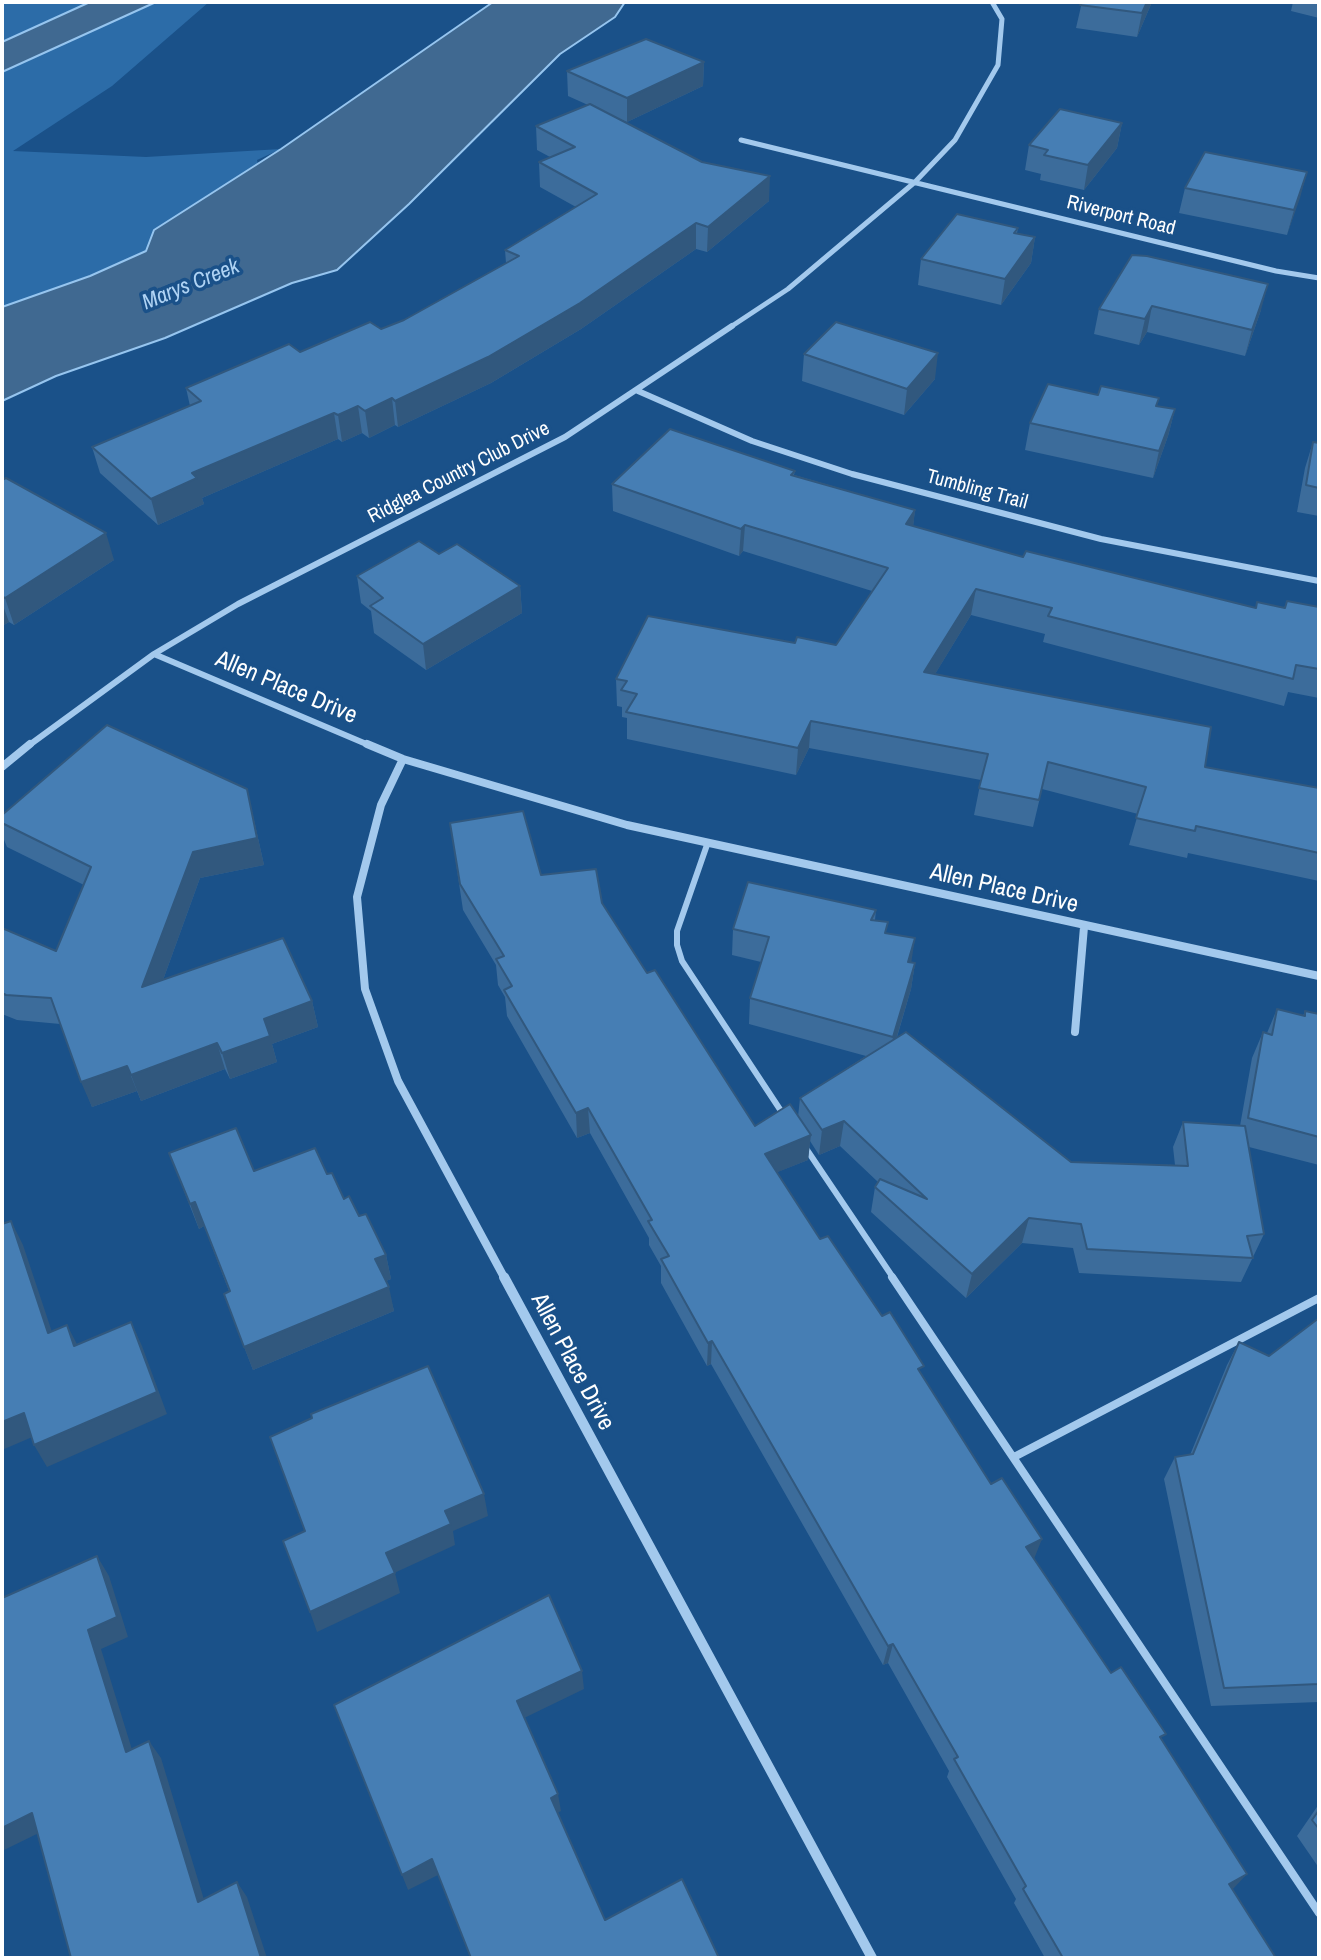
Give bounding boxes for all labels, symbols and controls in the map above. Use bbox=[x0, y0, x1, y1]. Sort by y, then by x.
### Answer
street label: Riverport Road bbox=[1064, 191, 1178, 241]
water label: Marys Creek bbox=[139, 254, 243, 316]
street label: Ridglea Country Club Drive bbox=[364, 417, 554, 529]
street label: Tumbling Trail bbox=[924, 465, 1030, 515]
street label: Allen Place Drive bbox=[211, 645, 361, 731]
street label: Allen Place Drive bbox=[927, 858, 1081, 920]
street label: Allen Place Drive bbox=[524, 1289, 620, 1435]

